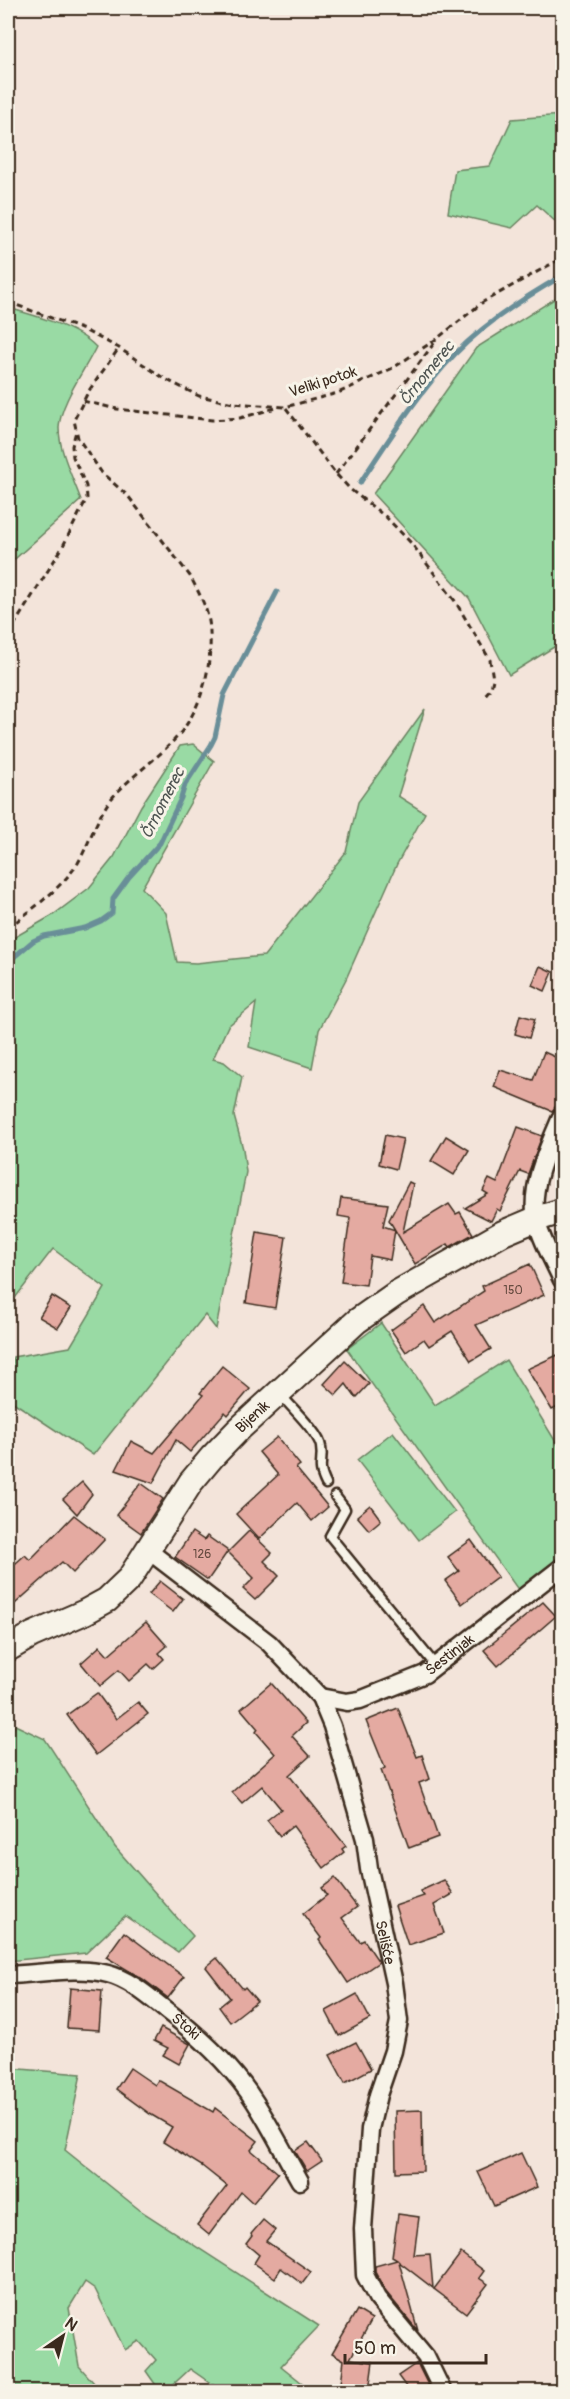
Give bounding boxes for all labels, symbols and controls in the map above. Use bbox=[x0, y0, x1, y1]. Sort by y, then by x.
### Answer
water label: Črnomerec bbox=[395, 336, 459, 409]
street label: Veliki potok bbox=[287, 362, 360, 402]
water label: Črnomerec bbox=[137, 764, 190, 842]
house number: 150 bbox=[503, 1283, 523, 1298]
street label: Bijenik bbox=[232, 1396, 274, 1437]
house number: 126 bbox=[193, 1547, 211, 1562]
street label: Šestinjak bbox=[422, 1629, 479, 1680]
street label: Selišće bbox=[371, 1919, 399, 1967]
street label: Štoki bbox=[168, 2009, 205, 2044]
north arrow bbox=[33, 2306, 93, 2366]
text: N bbox=[61, 2313, 81, 2336]
scale bar bbox=[345, 2327, 486, 2365]
text: 50 m bbox=[354, 2337, 396, 2360]

